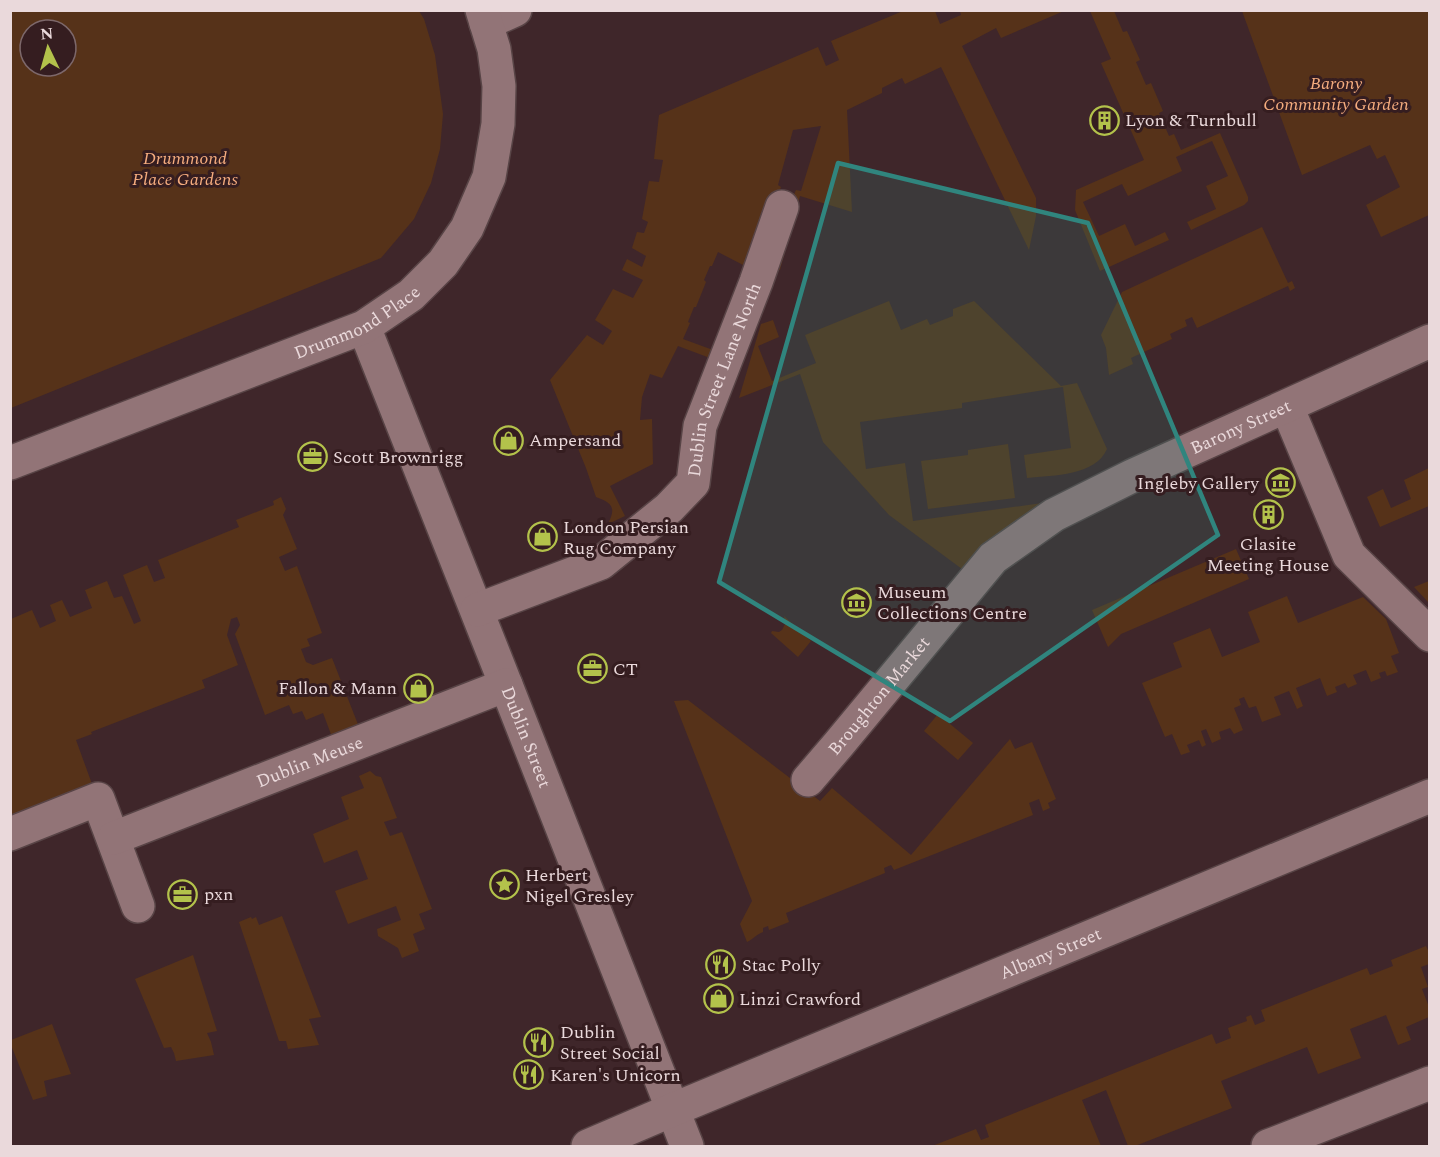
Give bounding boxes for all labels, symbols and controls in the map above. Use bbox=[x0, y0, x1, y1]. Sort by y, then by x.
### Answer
north arrow bbox=[18, 18, 78, 78]
text: N bbox=[39, 22, 54, 47]
park label: Barony Community Garden bbox=[1263, 70, 1409, 118]
building icon: Lyon & Turnbull bbox=[1088, 104, 1120, 136]
place label: Lyon & Turnbull bbox=[1125, 107, 1257, 134]
park label: Drummond Place Gardens bbox=[132, 145, 239, 193]
street label: Dublin Street Lane North bbox=[681, 279, 768, 478]
street label: Drummond Place bbox=[290, 280, 427, 367]
street label: Barony Street bbox=[1186, 393, 1296, 462]
shop icon: Ampersand bbox=[492, 424, 524, 456]
place label: Ampersand bbox=[529, 427, 621, 454]
office icon: Scott Brownrigg bbox=[296, 441, 328, 473]
place label: Scott Brownrigg bbox=[333, 444, 463, 471]
museum icon: Ingleby Gallery bbox=[1264, 467, 1296, 499]
place label: Ingleby Gallery bbox=[1137, 470, 1260, 497]
building icon: Glasite Meeting House bbox=[1252, 499, 1284, 531]
place label: London Persian Rug Company bbox=[563, 514, 689, 562]
shop icon: London Persian Rug Company bbox=[526, 521, 558, 553]
place label: Glasite Meeting House bbox=[1207, 531, 1329, 579]
place label: Museum Collections Centre bbox=[877, 579, 1027, 627]
museum icon: Museum Collections Centre bbox=[840, 586, 872, 618]
street label: Broughton Market bbox=[822, 630, 937, 762]
office icon: CT bbox=[576, 653, 608, 685]
place label: CT bbox=[613, 656, 638, 683]
shop icon: Fallon & Mann bbox=[402, 672, 434, 704]
place label: Fallon & Mann bbox=[278, 675, 397, 702]
street label: Dublin Street bbox=[494, 682, 558, 792]
street label: Dublin Meuse bbox=[252, 729, 367, 795]
place label: Herbert Nigel Gresley bbox=[525, 862, 635, 910]
place icon: Herbert Nigel Gresley bbox=[488, 869, 520, 901]
office icon: pxn bbox=[167, 878, 199, 910]
place label: pxn bbox=[204, 881, 233, 908]
street label: Albany Street bbox=[995, 920, 1106, 987]
restaurant icon: Stac Polly bbox=[705, 949, 737, 981]
place label: Stac Polly bbox=[742, 952, 821, 979]
shop icon: Linzi Crawford bbox=[702, 983, 734, 1015]
place label: Linzi Crawford bbox=[739, 986, 861, 1013]
place label: Dublin Street Social bbox=[560, 1019, 660, 1067]
restaurant icon: Dublin Street Social bbox=[523, 1026, 555, 1058]
restaurant icon: Karen's Unicorn bbox=[513, 1059, 545, 1091]
place label: Karen's Unicorn bbox=[550, 1062, 681, 1089]

